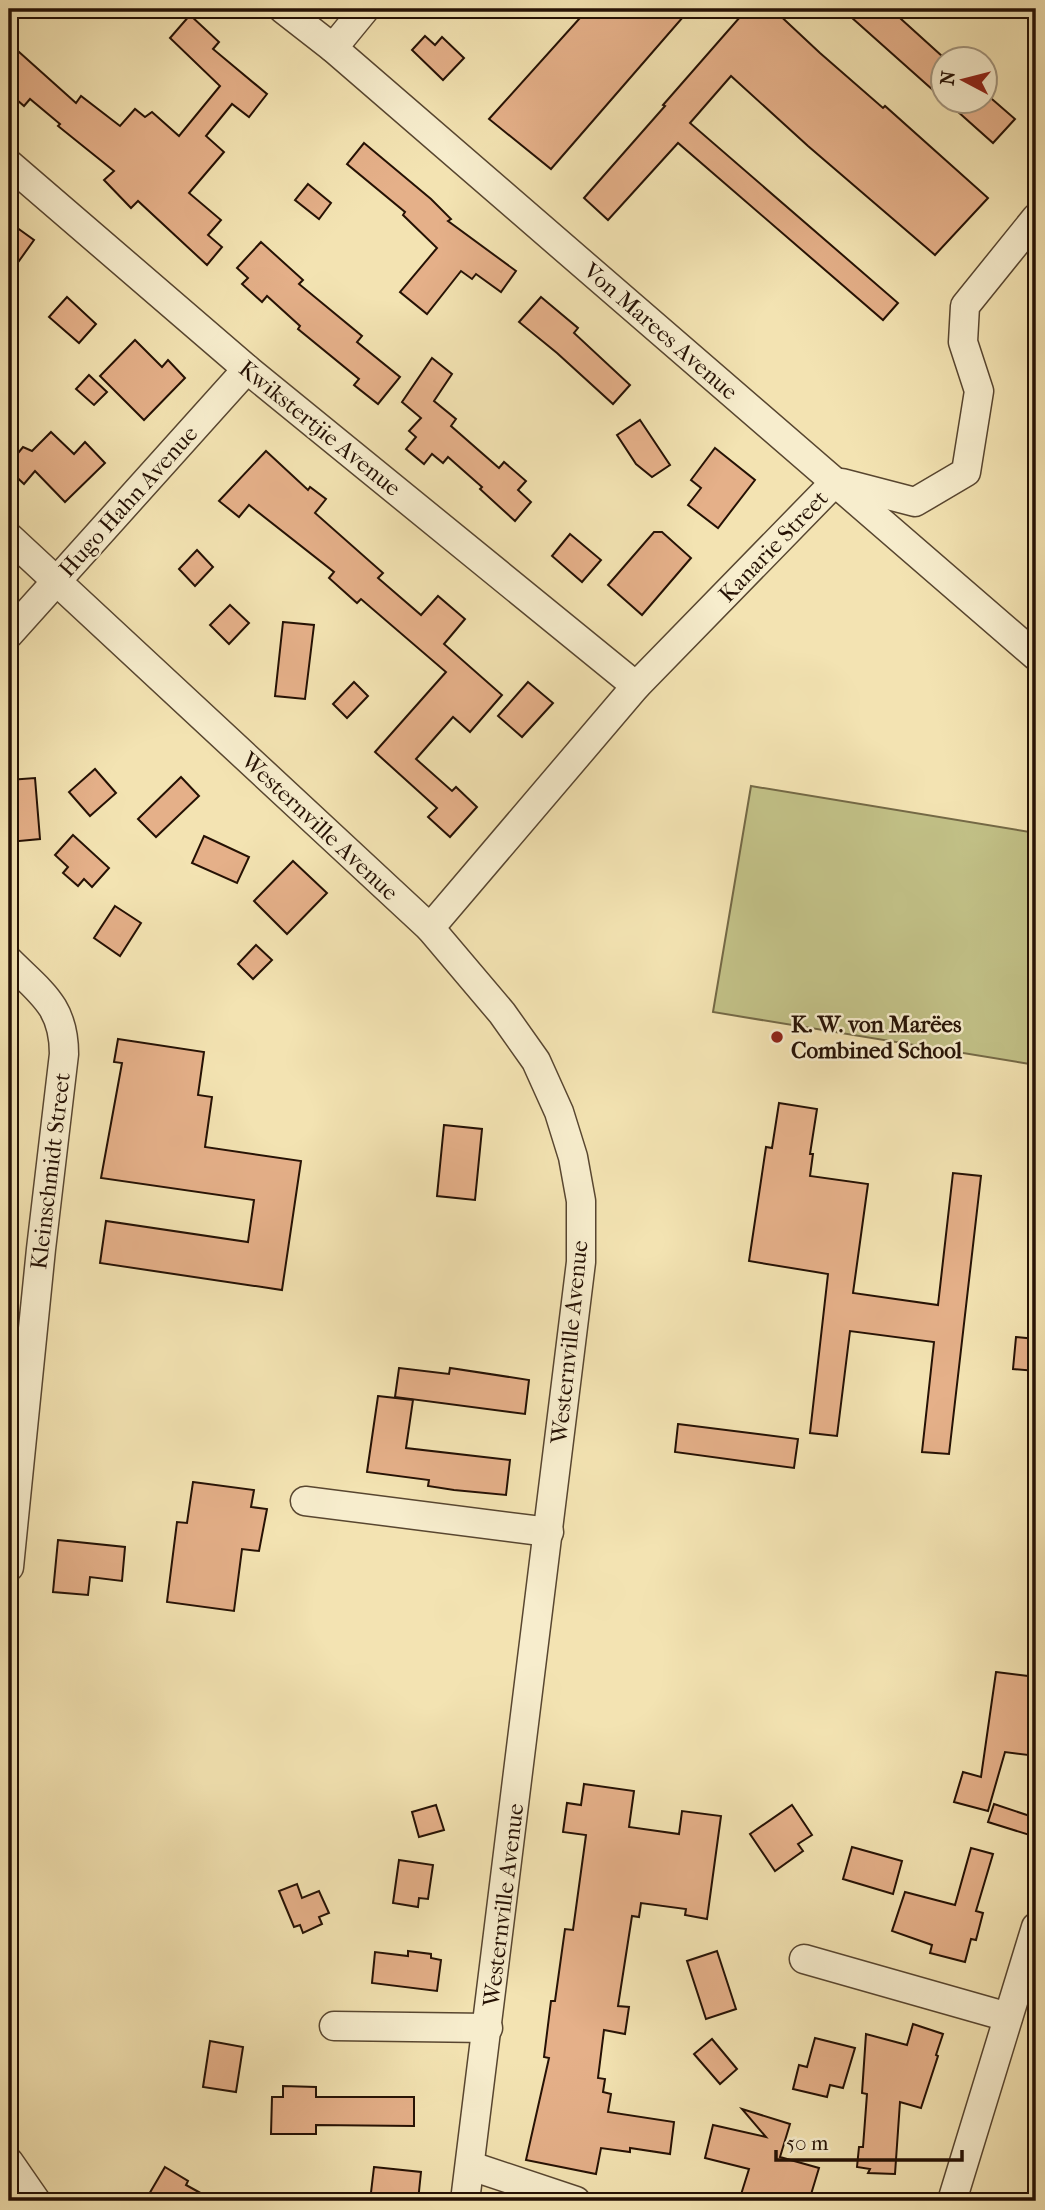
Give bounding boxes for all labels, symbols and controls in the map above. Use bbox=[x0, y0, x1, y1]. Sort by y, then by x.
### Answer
north arrow bbox=[930, 46, 1000, 116]
text: N bbox=[936, 69, 960, 87]
street label: Von Marees Avenue bbox=[577, 257, 743, 406]
street label: Kwikstertjie Avenue bbox=[233, 355, 406, 502]
street label: Hugo Hahn Avenue bbox=[53, 420, 203, 582]
street label: Kanarie Street bbox=[713, 485, 833, 608]
street label: Westernville Avenue bbox=[235, 746, 404, 906]
place label: K. W. von Marëes Combined School bbox=[791, 1011, 963, 1064]
marker: K. W. von Marëes Combined School bbox=[769, 1029, 785, 1045]
street label: Kleinschmidt Street bbox=[25, 1071, 76, 1271]
street label: Westernville Avenue bbox=[545, 1239, 594, 1446]
street label: Westernville Avenue bbox=[478, 1802, 529, 2009]
scale bar bbox=[776, 2119, 961, 2163]
text: 50 m bbox=[786, 2131, 829, 2155]

